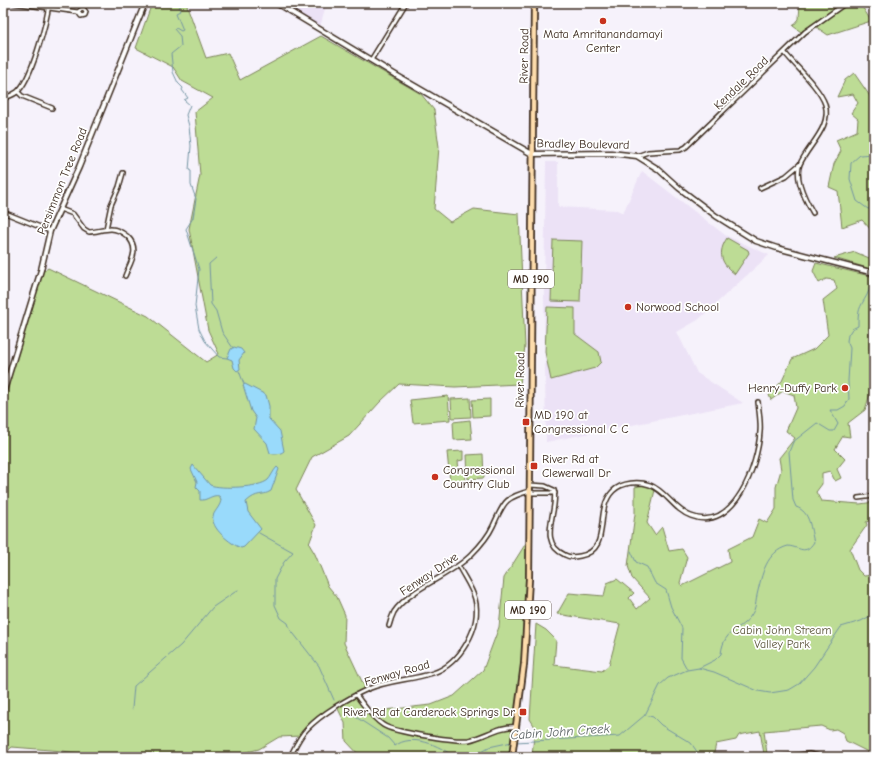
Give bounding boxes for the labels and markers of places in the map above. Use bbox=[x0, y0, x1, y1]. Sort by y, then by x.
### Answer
marker: Mata Amritanandamayi Center bbox=[598, 16, 608, 26]
place label: Mata Amritanandamayi Center bbox=[543, 27, 663, 55]
place label: Norwood School bbox=[636, 300, 719, 314]
marker: Norwood School bbox=[623, 302, 633, 312]
place label: Henry-Duffy Park bbox=[748, 381, 837, 395]
marker: Henry-Duffy Park bbox=[840, 383, 850, 393]
place label: MD 190 at Congressional C C bbox=[534, 408, 629, 436]
marker: MD 190 at Congressional C C bbox=[521, 417, 531, 427]
place label: River Rd at Clewerwall Dr bbox=[542, 452, 611, 480]
marker: River Rd at Clewerwall Dr bbox=[529, 461, 539, 471]
place label: Congressional Country Club bbox=[443, 463, 515, 491]
marker: Congressional Country Club bbox=[430, 472, 440, 482]
place label: River Rd at Carderock Springs Dr bbox=[343, 705, 515, 719]
marker: River Rd at Carderock Springs Dr bbox=[518, 707, 528, 717]

